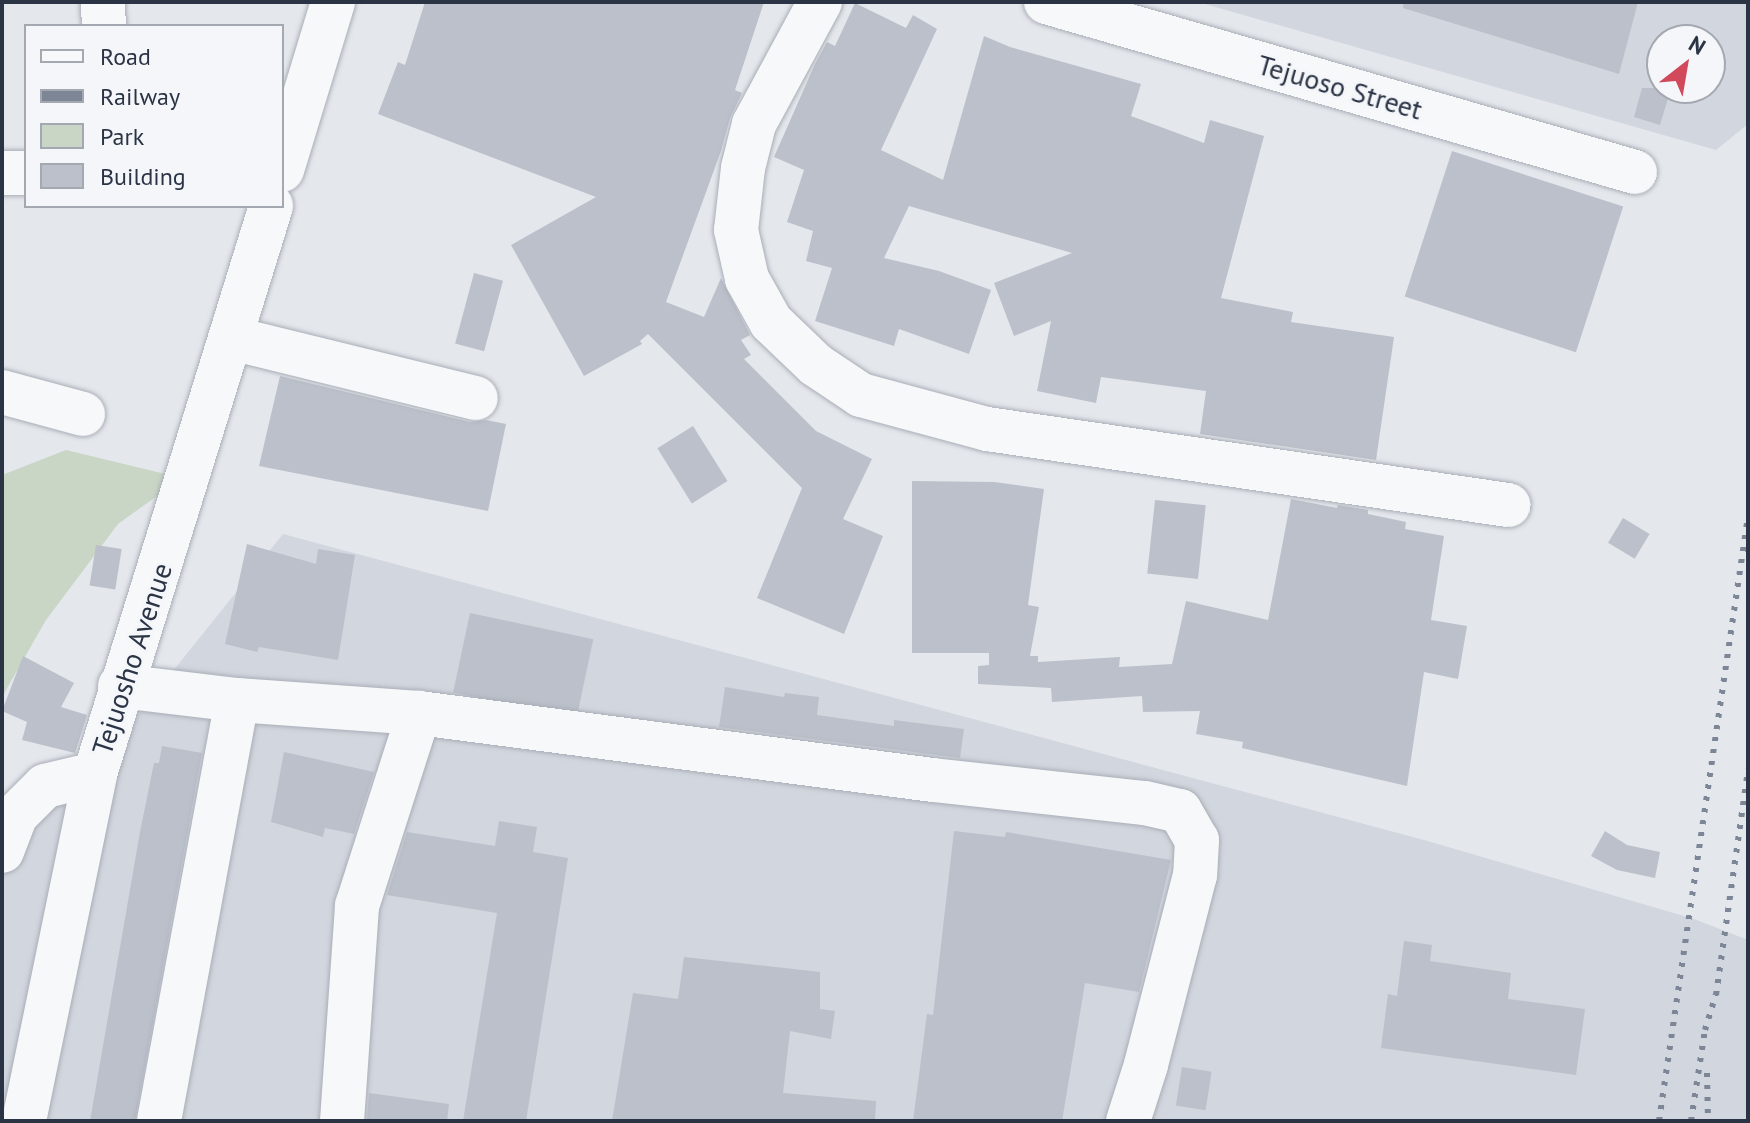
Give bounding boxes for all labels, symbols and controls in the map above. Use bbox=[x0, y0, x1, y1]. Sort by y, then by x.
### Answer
legend bbox=[24, 24, 284, 208]
north arrow bbox=[1646, 24, 1726, 104]
text: N bbox=[1684, 29, 1711, 61]
text: Road bbox=[100, 41, 151, 72]
street label: Tejuoso Street bbox=[1254, 47, 1426, 127]
text: Railway bbox=[100, 81, 180, 112]
text: Park bbox=[100, 121, 144, 152]
text: Building bbox=[100, 161, 186, 192]
street label: Tejuosho Avenue bbox=[85, 558, 179, 760]

